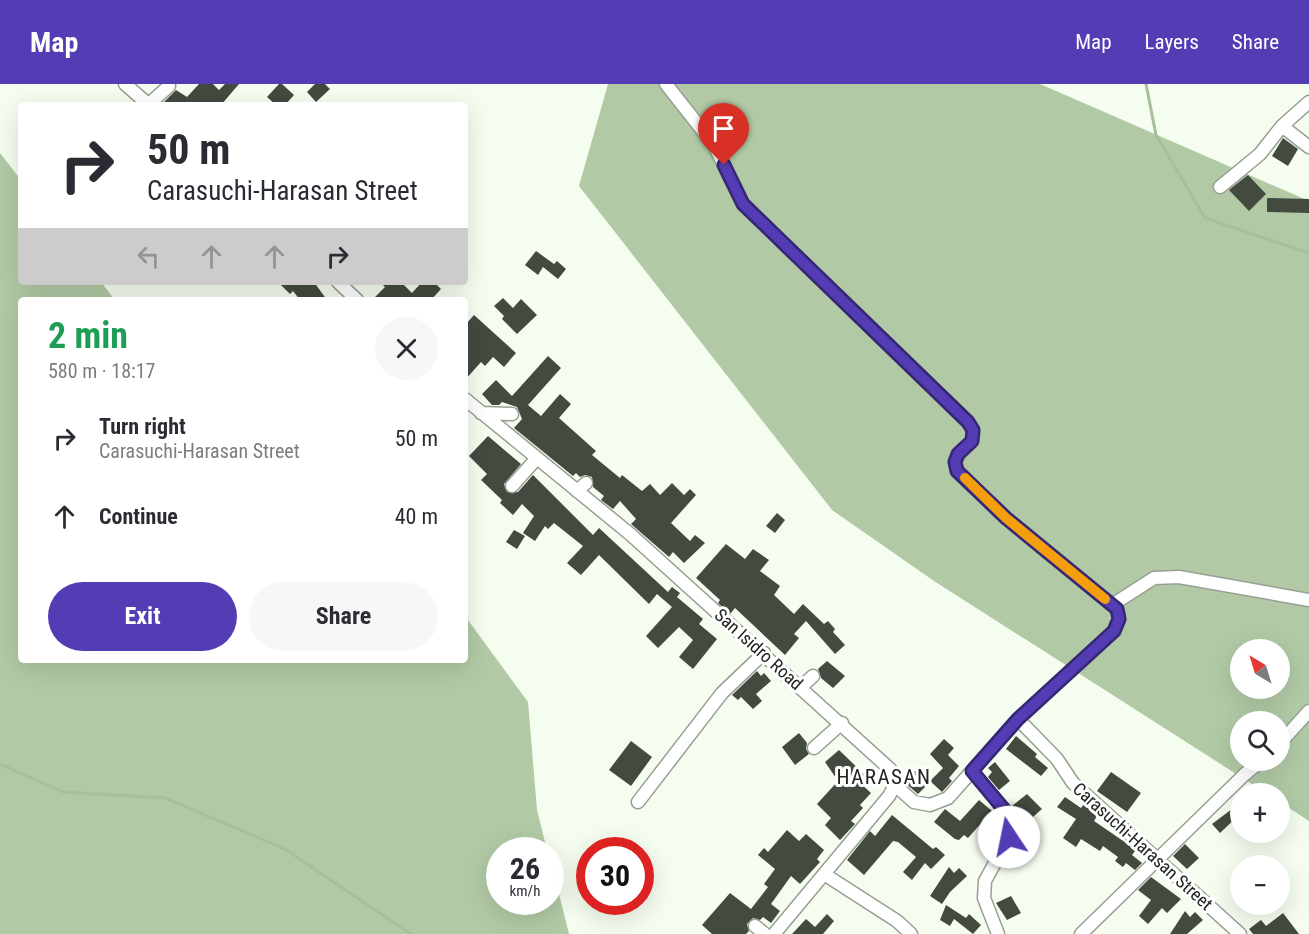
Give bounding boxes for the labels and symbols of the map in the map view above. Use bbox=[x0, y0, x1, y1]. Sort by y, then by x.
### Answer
pin bbox=[698, 103, 749, 165]
street label: San Isidro Road bbox=[711, 604, 807, 694]
north arrow bbox=[1230, 639, 1290, 699]
district label: HARASAN bbox=[836, 765, 932, 789]
street label: Carasuchi-Harasan Street bbox=[1069, 778, 1217, 914]
position arrow bbox=[977, 805, 1041, 869]
speed limit sign: 30 bbox=[576, 837, 654, 915]

